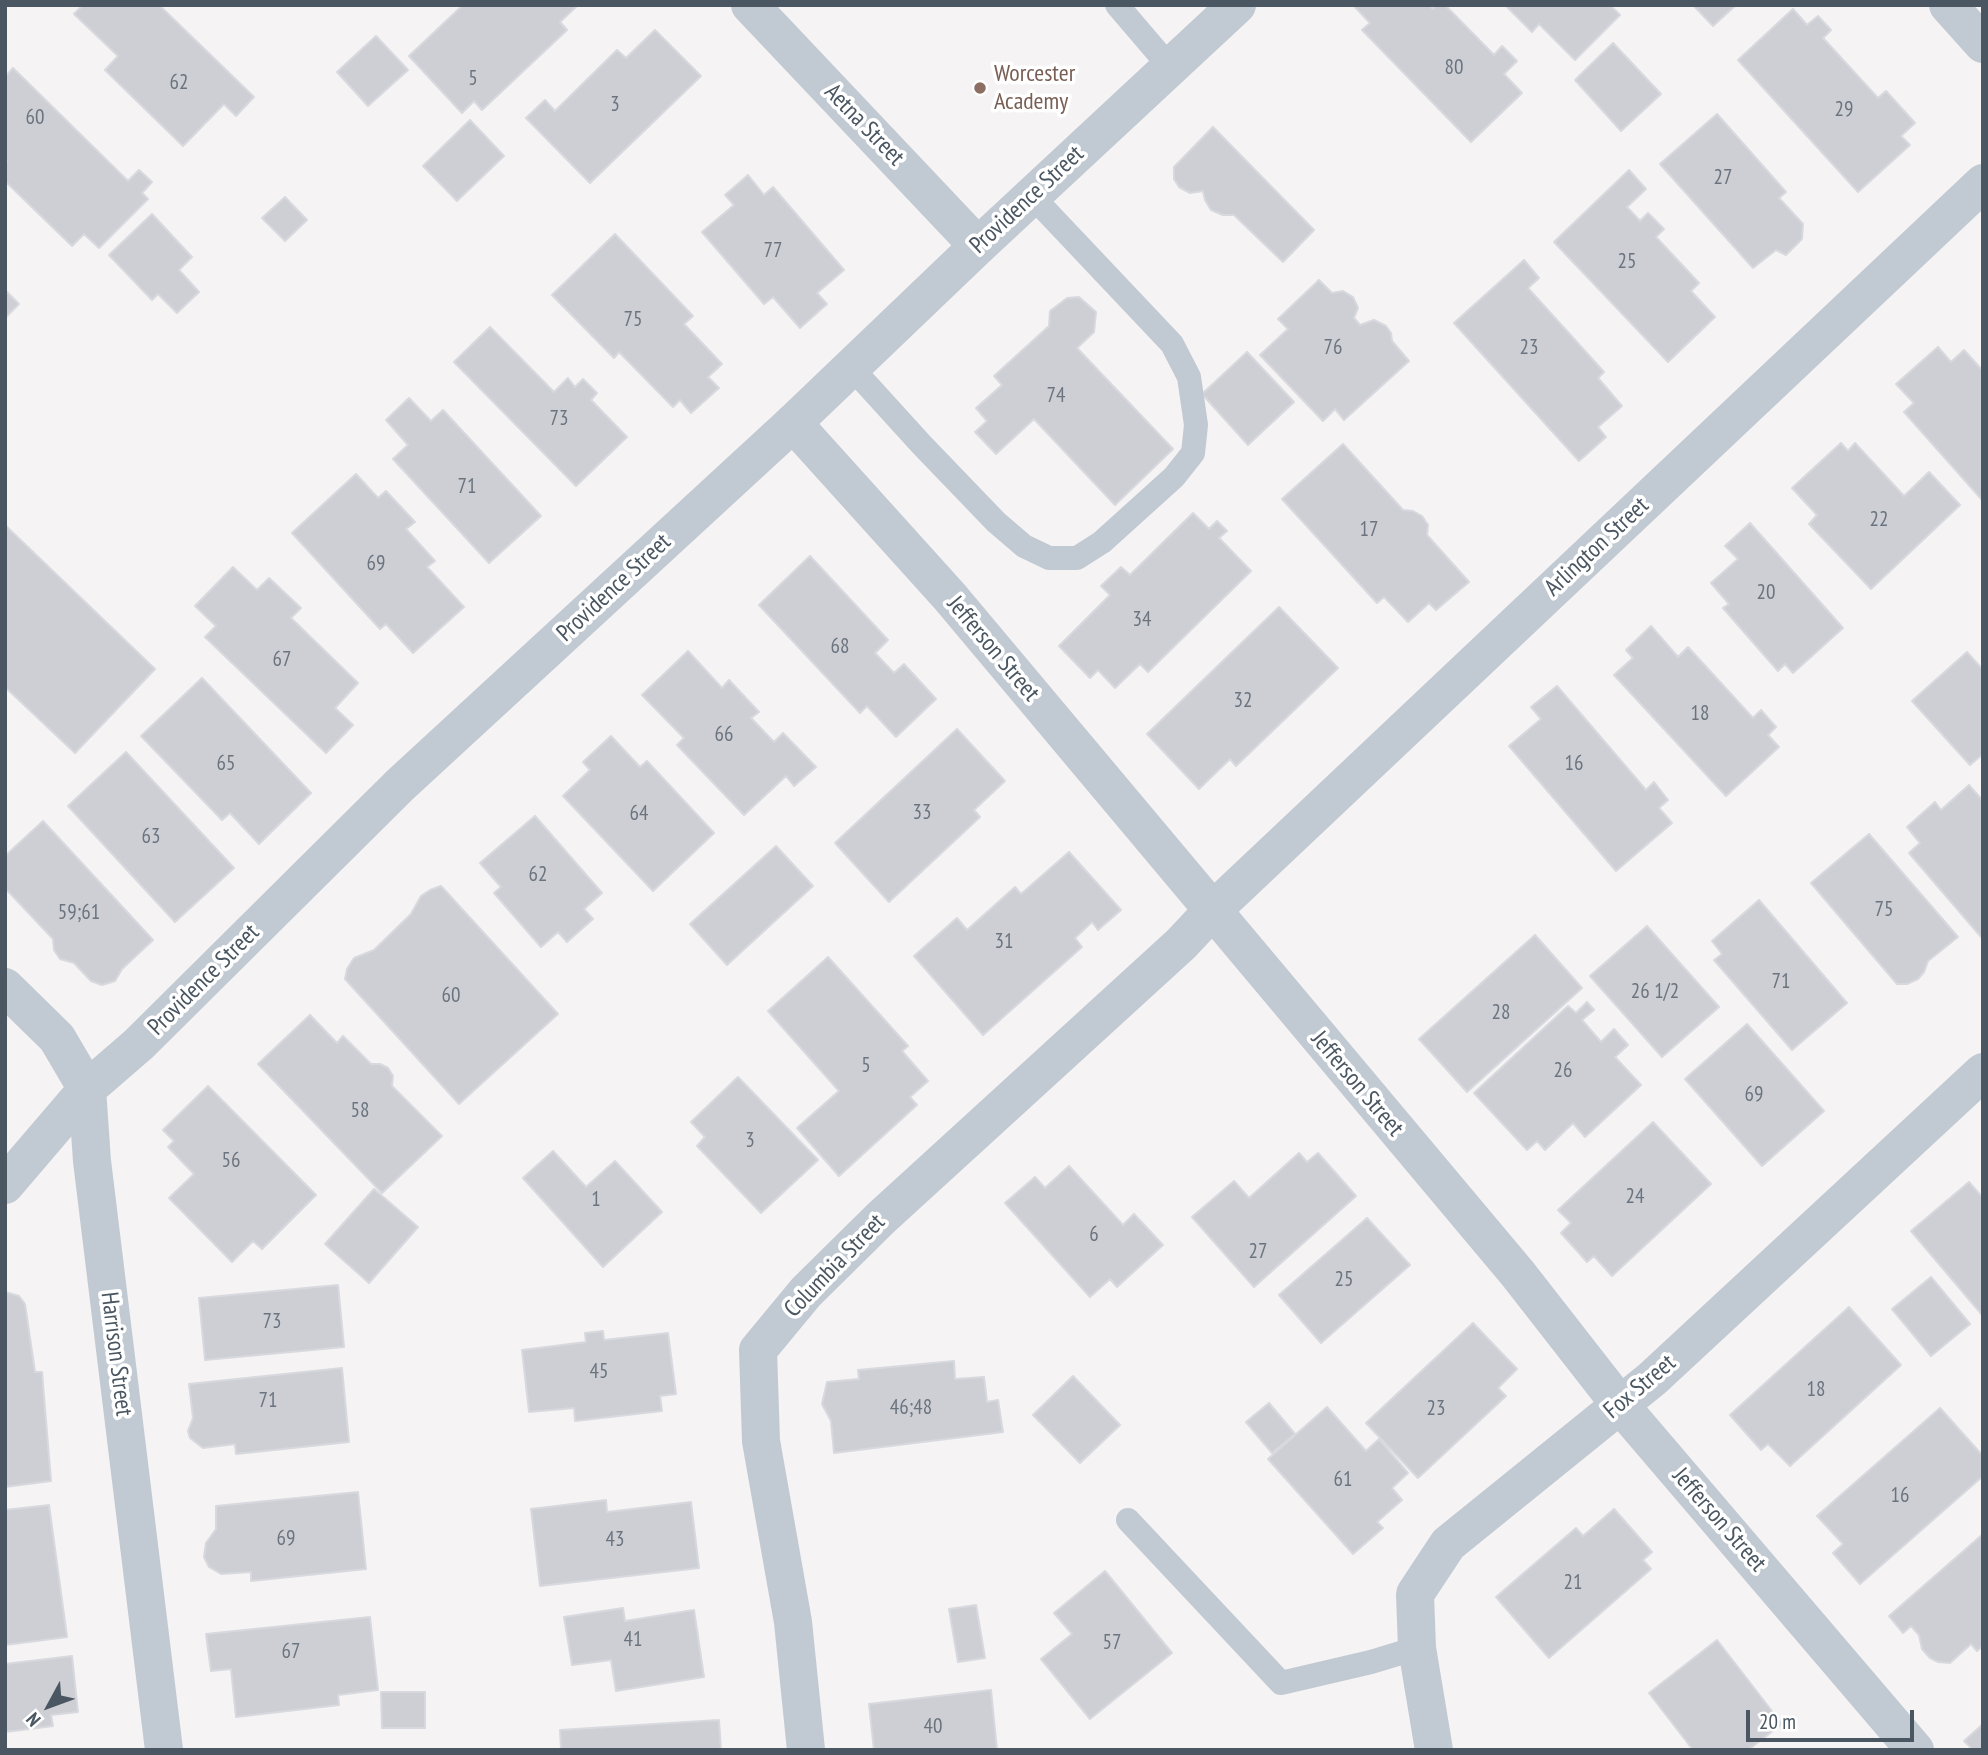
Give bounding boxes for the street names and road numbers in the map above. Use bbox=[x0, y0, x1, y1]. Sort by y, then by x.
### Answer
street label: Aetna Street bbox=[818, 78, 910, 172]
street label: Providence Street bbox=[964, 140, 1090, 260]
street label: Arlington Street bbox=[1539, 492, 1655, 602]
street label: Providence Street bbox=[551, 528, 677, 648]
street label: Jefferson Street bbox=[941, 591, 1045, 707]
street label: Providence Street bbox=[143, 919, 265, 1041]
street label: Jefferson Street bbox=[1305, 1026, 1409, 1142]
street label: Columbia Street bbox=[779, 1208, 891, 1324]
street label: Harrison Street bbox=[94, 1290, 138, 1418]
street label: Fox Street bbox=[1598, 1349, 1682, 1425]
street label: Jefferson Street bbox=[1666, 1462, 1772, 1578]

